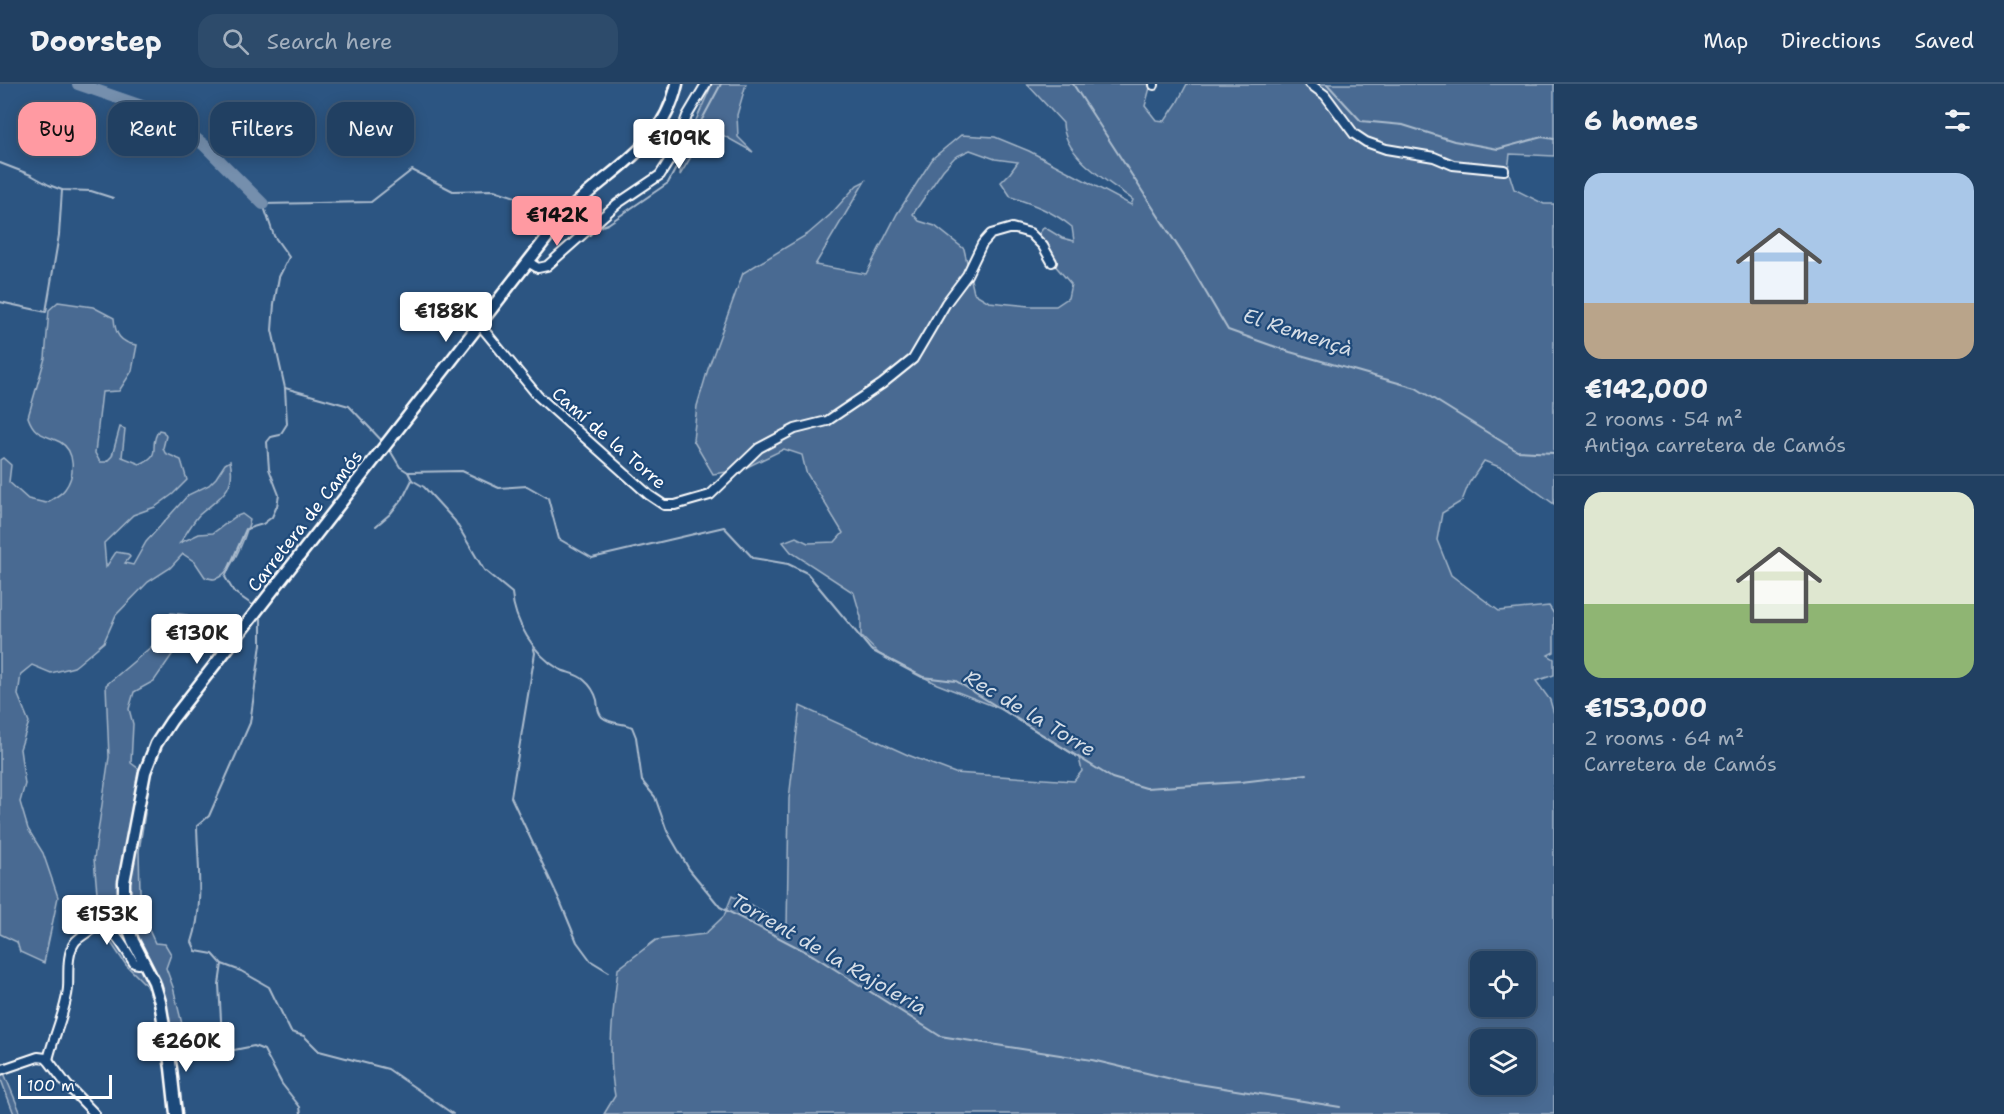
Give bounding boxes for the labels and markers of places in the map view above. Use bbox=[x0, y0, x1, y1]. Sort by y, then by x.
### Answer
pin: €109K bbox=[637, 119, 721, 170]
pin: €142K bbox=[515, 196, 599, 247]
pin: €188K bbox=[404, 292, 488, 343]
pin: €130K bbox=[155, 614, 239, 665]
pin: €153K bbox=[65, 895, 149, 946]
pin: €260K bbox=[144, 1022, 228, 1073]

